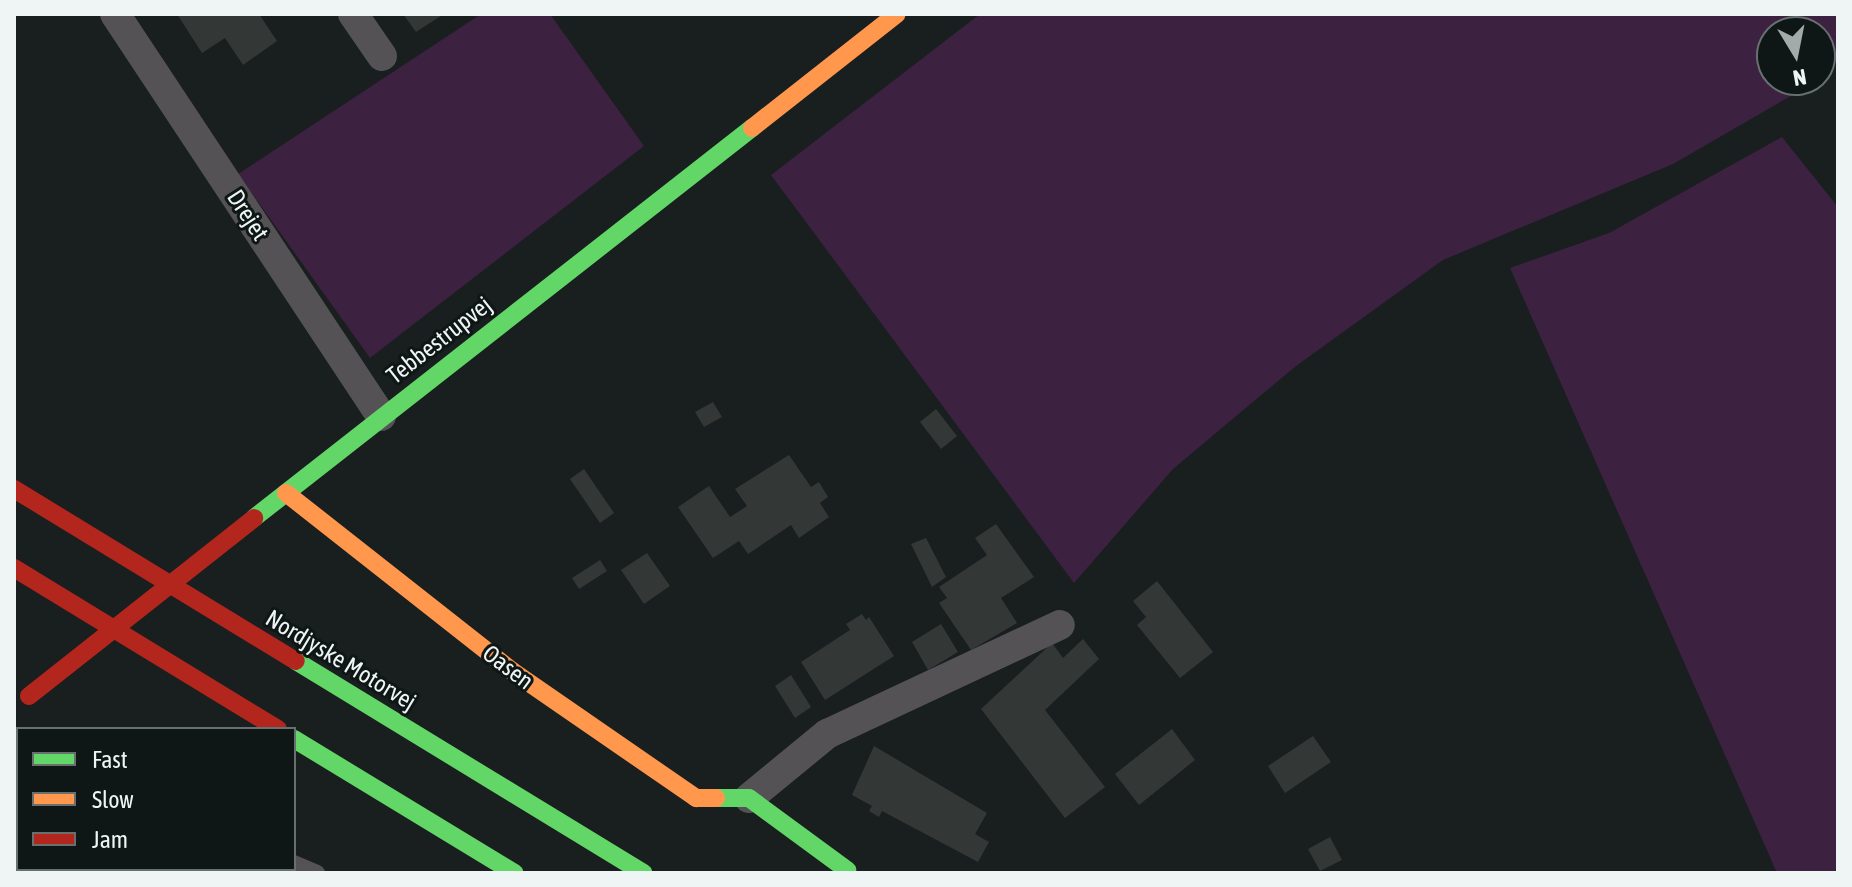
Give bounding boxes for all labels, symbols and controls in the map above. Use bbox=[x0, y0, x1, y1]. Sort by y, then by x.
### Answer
north arrow bbox=[1756, 16, 1836, 96]
text: N bbox=[1791, 64, 1808, 92]
street label: Drejet bbox=[221, 184, 275, 246]
street label: Tebbestrupvej bbox=[381, 290, 497, 390]
street label: Nordjyske Motorvej bbox=[261, 604, 421, 716]
street label: Oasen bbox=[477, 639, 539, 695]
legend bbox=[16, 727, 296, 871]
text: Fast bbox=[92, 746, 128, 773]
text: Slow bbox=[92, 786, 134, 813]
text: Jam bbox=[92, 826, 128, 853]

